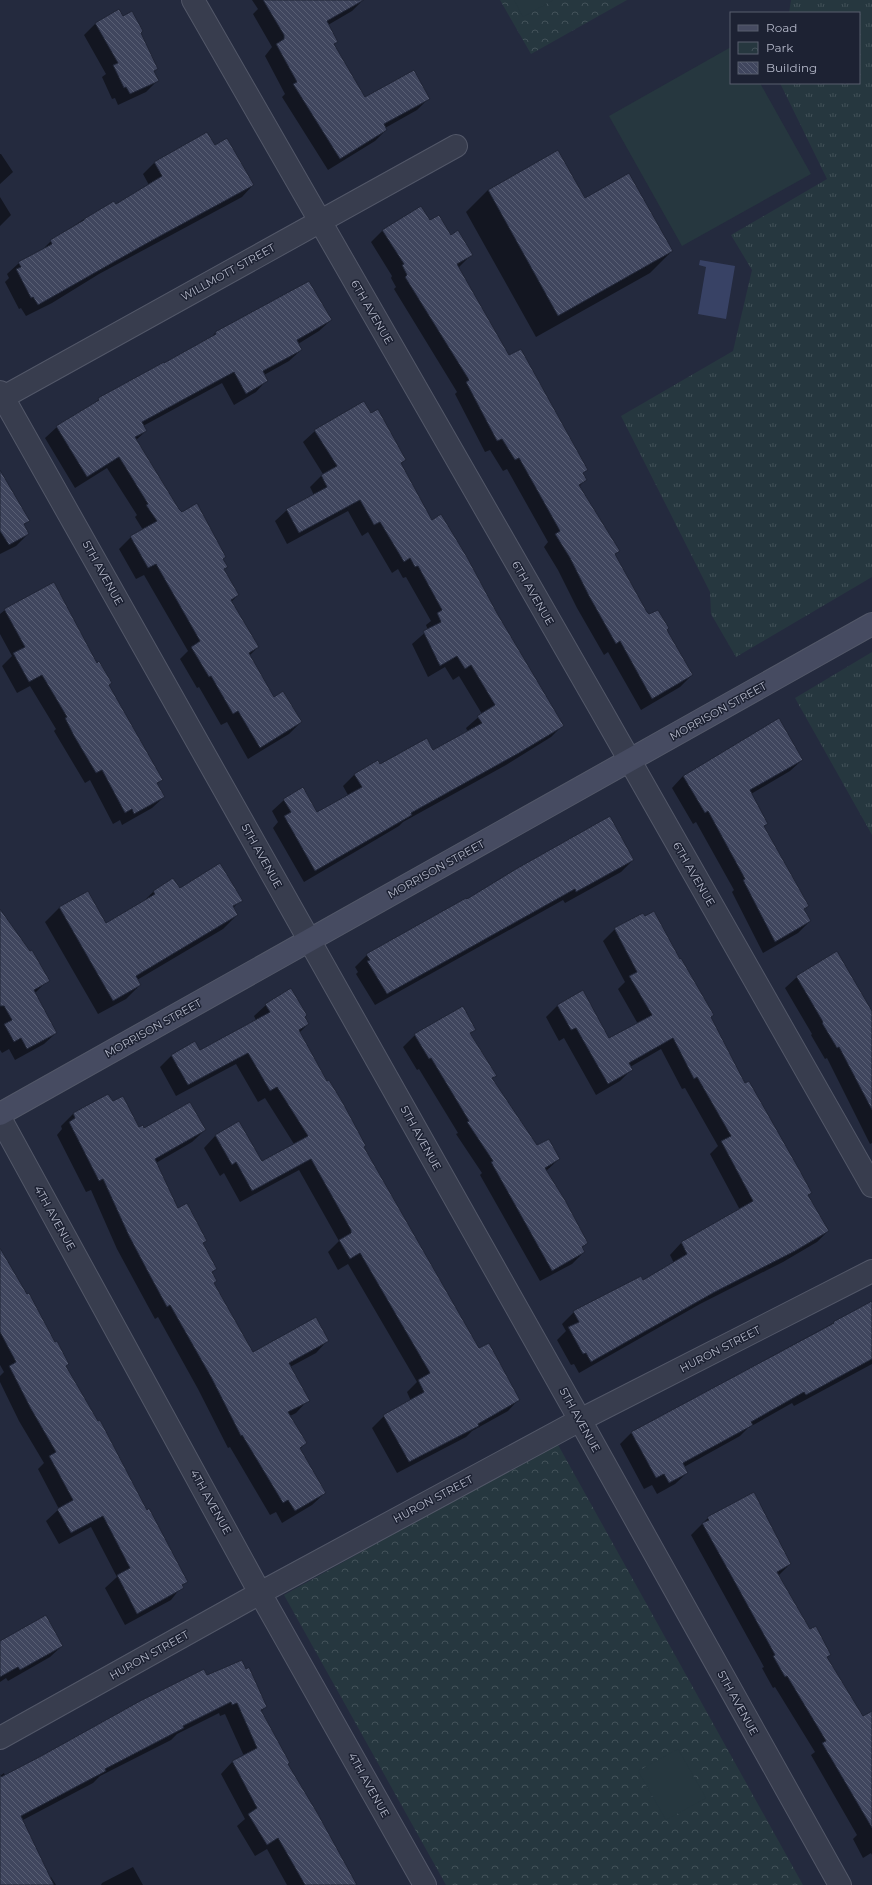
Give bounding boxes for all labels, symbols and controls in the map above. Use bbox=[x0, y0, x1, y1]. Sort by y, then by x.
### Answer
legend bbox=[730, 12, 860, 84]
text: Road bbox=[766, 20, 797, 35]
text: Park bbox=[766, 40, 794, 55]
text: Building bbox=[766, 60, 817, 75]
street label: WILLMOTT STREET bbox=[178, 240, 278, 304]
street label: 6TH AVENUE bbox=[348, 277, 396, 347]
street label: 5TH AVENUE bbox=[80, 538, 126, 608]
street label: 6TH AVENUE bbox=[509, 558, 557, 628]
street label: MORRISON STREET bbox=[667, 678, 770, 743]
street label: 5TH AVENUE bbox=[239, 821, 285, 891]
street label: MORRISON STREET bbox=[385, 836, 488, 901]
street label: 6TH AVENUE bbox=[670, 839, 718, 909]
street label: MORRISON STREET bbox=[102, 995, 205, 1060]
street label: 5TH AVENUE bbox=[398, 1103, 444, 1173]
street label: 4TH AVENUE bbox=[31, 1183, 79, 1253]
street label: HURON STREET bbox=[677, 1322, 763, 1375]
street label: 5TH AVENUE bbox=[557, 1385, 603, 1455]
street label: 4TH AVENUE bbox=[187, 1467, 235, 1537]
street label: HURON STREET bbox=[391, 1472, 476, 1526]
street label: HURON STREET bbox=[107, 1627, 192, 1683]
street label: 5TH AVENUE bbox=[715, 1668, 761, 1738]
street label: 4TH AVENUE bbox=[345, 1750, 393, 1820]

